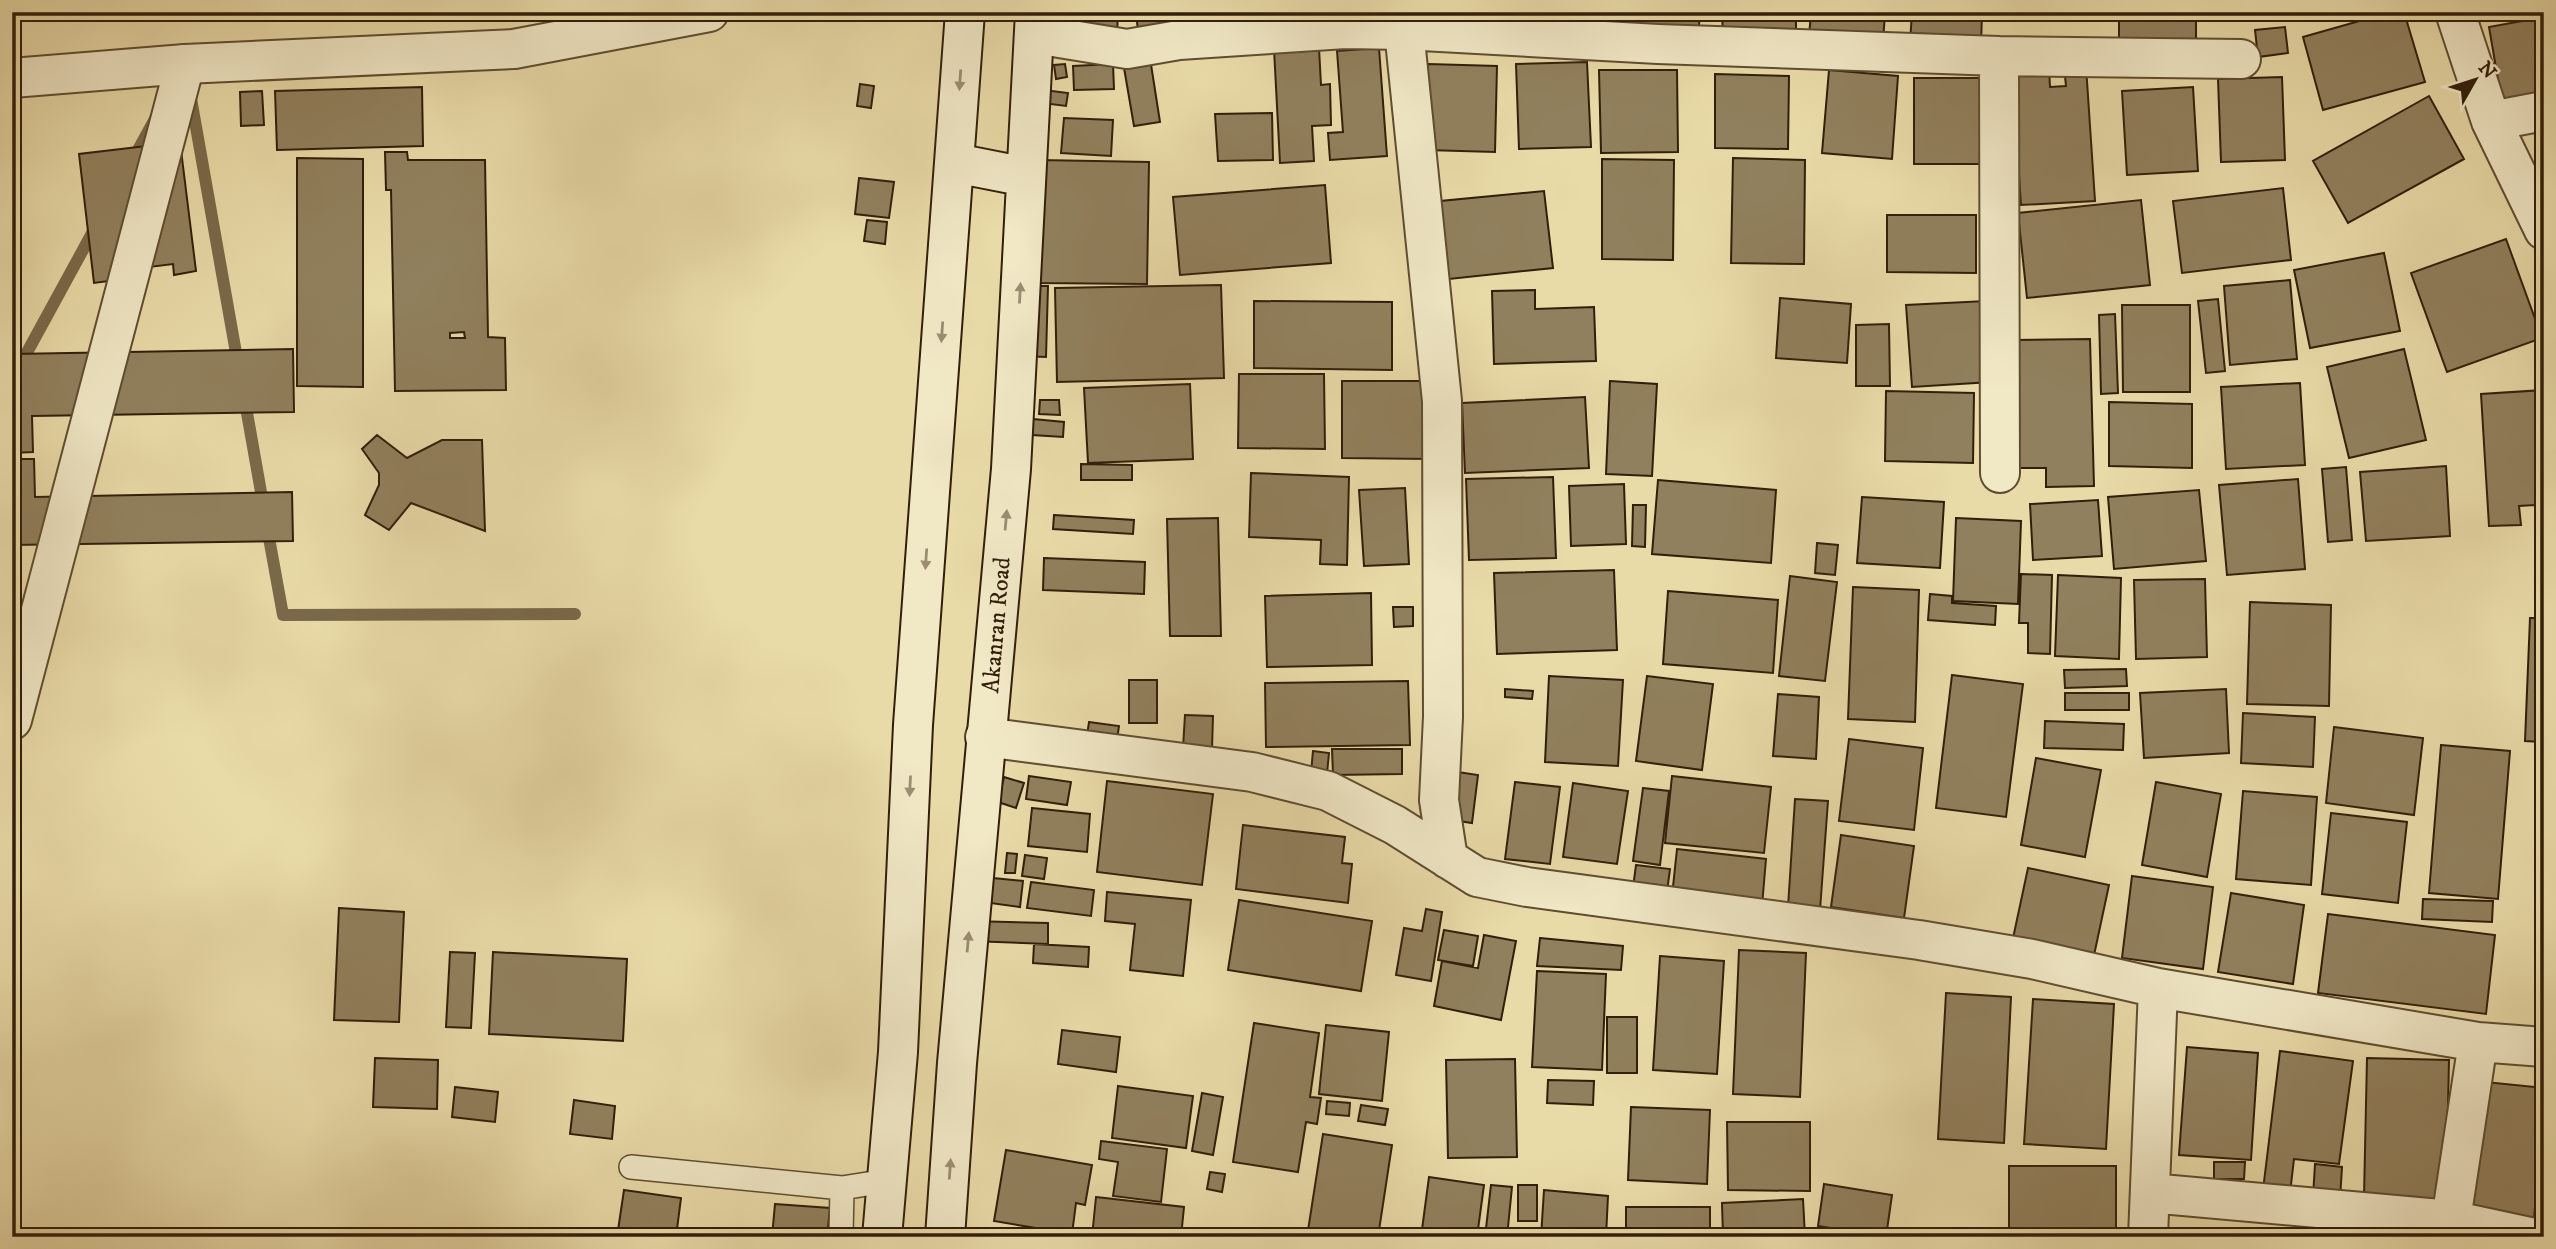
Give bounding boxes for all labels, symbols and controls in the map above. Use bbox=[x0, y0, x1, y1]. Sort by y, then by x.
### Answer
north arrow bbox=[2440, 46, 2510, 116]
text: N bbox=[2473, 57, 2501, 84]
one-way arrow bbox=[955, 70, 966, 92]
one-way arrow bbox=[1015, 282, 1026, 304]
one-way arrow bbox=[937, 321, 948, 343]
one-way arrow bbox=[1001, 509, 1012, 531]
one-way arrow bbox=[920, 548, 931, 570]
street label: Akanran Road bbox=[976, 556, 1018, 694]
one-way arrow bbox=[905, 775, 916, 797]
one-way arrow bbox=[963, 931, 974, 953]
one-way arrow bbox=[945, 1157, 956, 1179]

